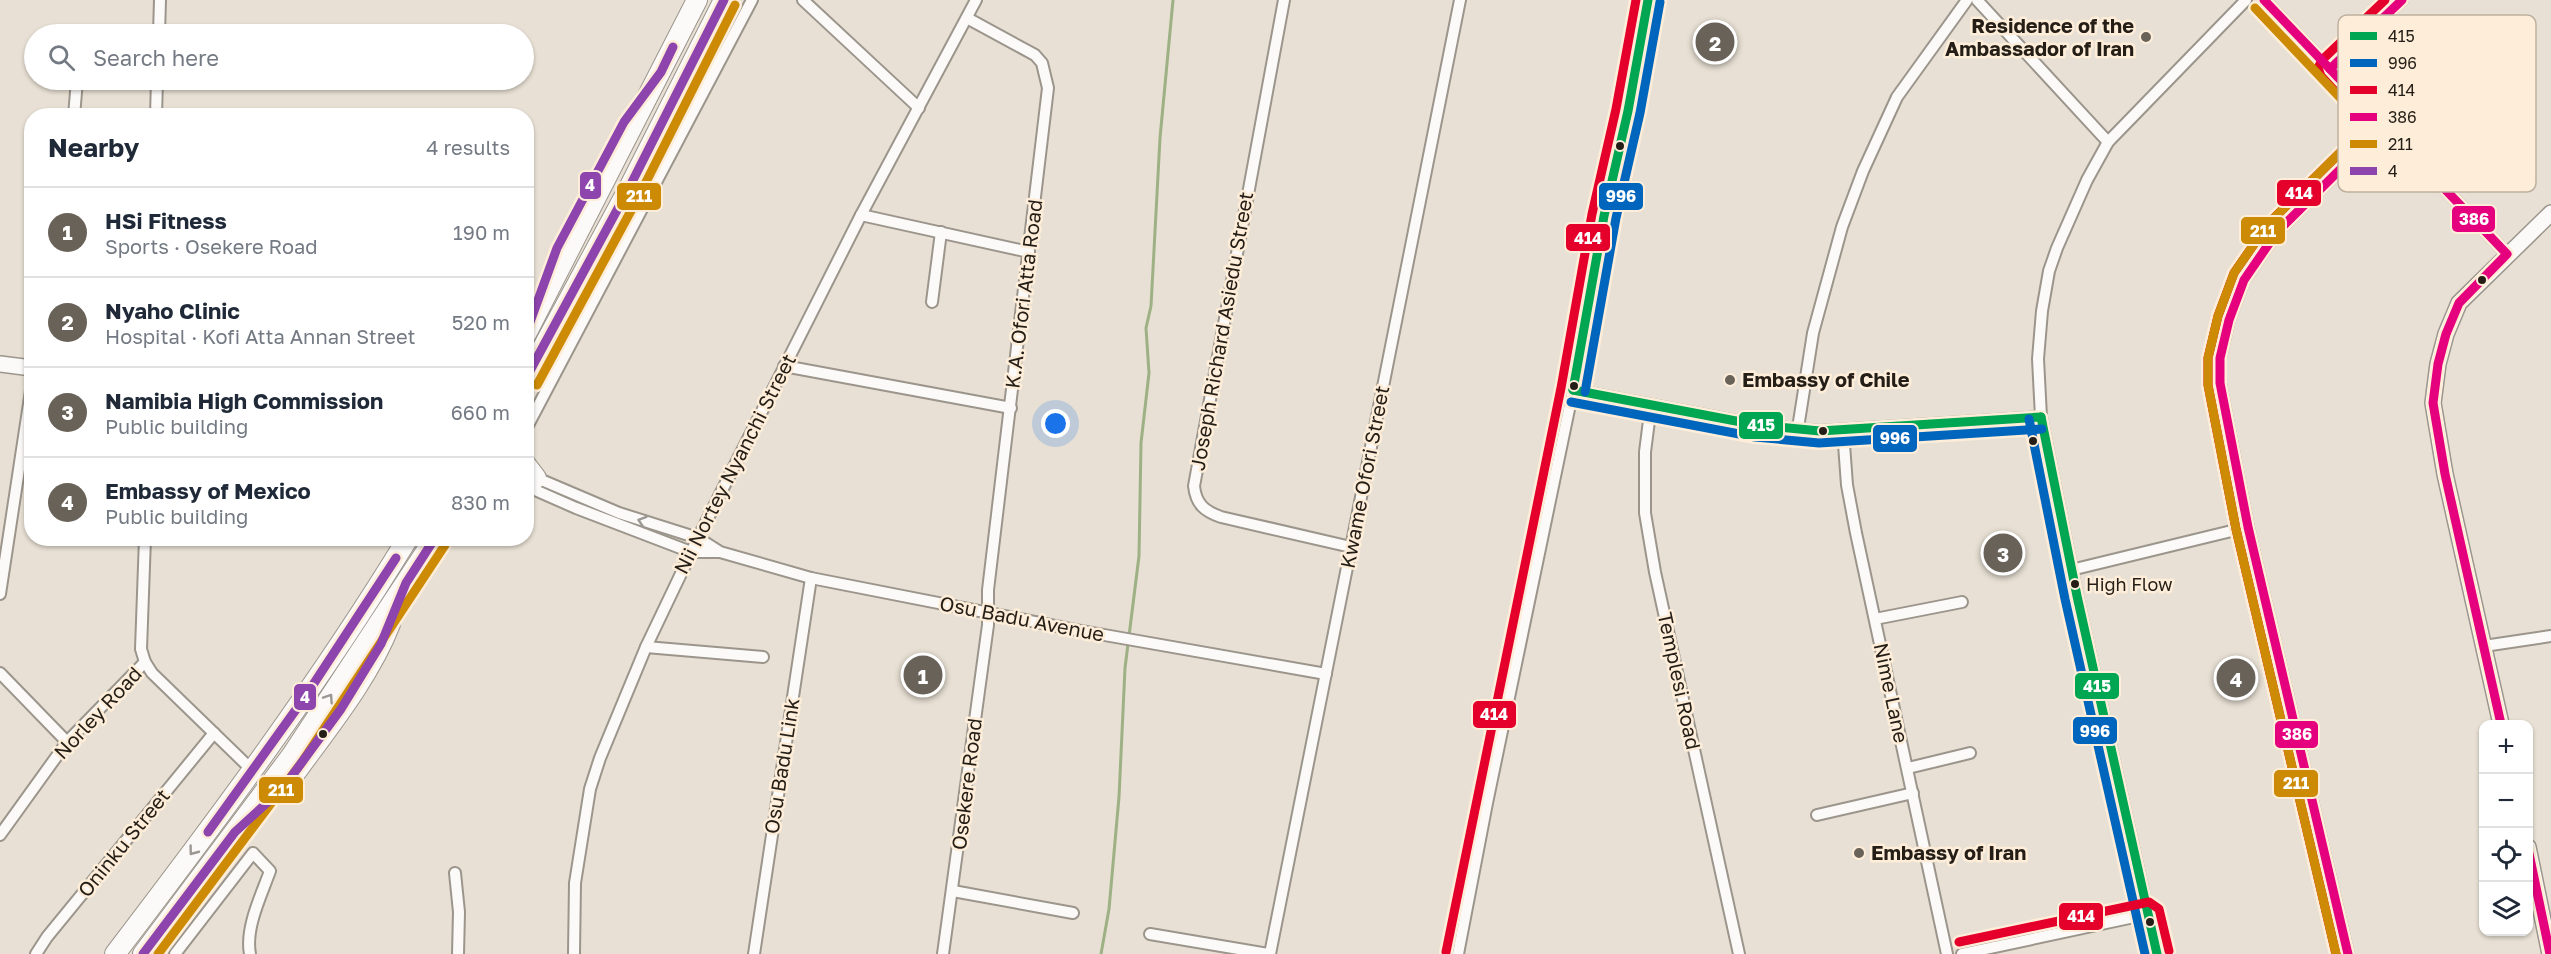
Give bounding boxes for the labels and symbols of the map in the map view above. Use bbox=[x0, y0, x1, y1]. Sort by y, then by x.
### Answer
place label: Residence of the Ambassador of Iran bbox=[1945, 13, 2134, 60]
legend bbox=[2338, 15, 2536, 192]
pin: 2 bbox=[1696, 20, 1734, 64]
text: 415 bbox=[2388, 26, 2415, 46]
marker: Residence of the Ambassador of Iran bbox=[2139, 30, 2153, 44]
text: 996 bbox=[2388, 53, 2417, 73]
text: 414 bbox=[2388, 80, 2415, 100]
text: 386 bbox=[2388, 107, 2417, 127]
text: 211 bbox=[2388, 134, 2413, 154]
unlabelled marker bbox=[1614, 140, 1626, 152]
text: 4 bbox=[2388, 161, 2398, 181]
line badge: 4 bbox=[579, 171, 602, 200]
text: 4 bbox=[585, 175, 595, 195]
line badge: 414 bbox=[2276, 179, 2322, 207]
line badge: 211 bbox=[616, 182, 662, 211]
line badge: 996 bbox=[1598, 182, 1644, 211]
text: 414 bbox=[2285, 183, 2313, 203]
text: 211 bbox=[626, 186, 652, 206]
text: 996 bbox=[1606, 186, 1636, 206]
street label: Joseph Richard Asiedu Street bbox=[1185, 190, 1257, 472]
street label: K.A. Ofori Atta Road bbox=[999, 198, 1047, 390]
line badge: 386 bbox=[2451, 205, 2496, 233]
text: 386 bbox=[2459, 209, 2489, 229]
line badge: 211 bbox=[2240, 216, 2286, 245]
text: 211 bbox=[2250, 221, 2276, 241]
line badge: 414 bbox=[1565, 223, 1611, 252]
text: 414 bbox=[1574, 228, 1602, 248]
unlabelled marker bbox=[2476, 274, 2488, 286]
street label: Nii Nortey Nyanchi Street bbox=[668, 349, 800, 578]
place label: Embassy of Chile bbox=[1742, 367, 1910, 391]
marker: Embassy of Chile bbox=[1723, 373, 1737, 387]
unlabelled marker bbox=[1568, 380, 1580, 392]
street label: Kwame Ofori Street bbox=[1335, 383, 1394, 570]
your location bbox=[1041, 409, 1070, 438]
line badge: 415 bbox=[1738, 411, 1784, 440]
text: 415 bbox=[1747, 415, 1775, 435]
line badge: 996 bbox=[1872, 424, 1918, 453]
unlabelled marker bbox=[1817, 425, 1829, 437]
text: 996 bbox=[1880, 428, 1910, 448]
unlabelled marker bbox=[2027, 435, 2039, 447]
one-way arrow bbox=[637, 515, 648, 528]
pin: 3 bbox=[1984, 530, 2022, 576]
place label: High Flow bbox=[2086, 573, 2173, 595]
marker: High Flow bbox=[2069, 578, 2081, 590]
street label: Osu Badu Avenue bbox=[938, 590, 1107, 646]
street label: Templesi Road bbox=[1654, 610, 1706, 752]
street label: Nime Lane bbox=[1870, 641, 1914, 745]
pin: 1 bbox=[904, 652, 942, 698]
pin: 4 bbox=[2216, 656, 2256, 700]
street label: Norley Road bbox=[48, 661, 146, 764]
line badge: 415 bbox=[2074, 672, 2120, 700]
text: 415 bbox=[2083, 676, 2111, 696]
line badge: 4 bbox=[293, 683, 317, 711]
text: 4 bbox=[300, 687, 310, 707]
one-way arrow bbox=[322, 694, 333, 705]
street label: Osu Badu Link bbox=[758, 696, 804, 835]
line badge: 414 bbox=[1472, 700, 1517, 729]
text: 414 bbox=[1480, 704, 1508, 724]
line badge: 996 bbox=[2072, 716, 2118, 745]
street label: Osekere Road bbox=[946, 717, 986, 851]
line badge: 386 bbox=[2274, 720, 2319, 749]
text: 996 bbox=[2080, 721, 2110, 741]
text: 386 bbox=[2282, 724, 2312, 744]
unlabelled marker bbox=[317, 728, 329, 740]
line badge: 211 bbox=[2273, 769, 2319, 798]
text: 211 bbox=[2283, 773, 2309, 793]
line badge: 211 bbox=[258, 776, 304, 804]
text: 211 bbox=[268, 780, 294, 800]
street label: Oninku Street bbox=[72, 783, 174, 901]
place label: Embassy of Iran bbox=[1871, 840, 2026, 864]
one-way arrow bbox=[189, 845, 200, 856]
marker: Embassy of Iran bbox=[1852, 846, 1866, 860]
line badge: 414 bbox=[2058, 902, 2104, 931]
text: 414 bbox=[2067, 906, 2095, 926]
unlabelled marker bbox=[2144, 916, 2156, 928]

